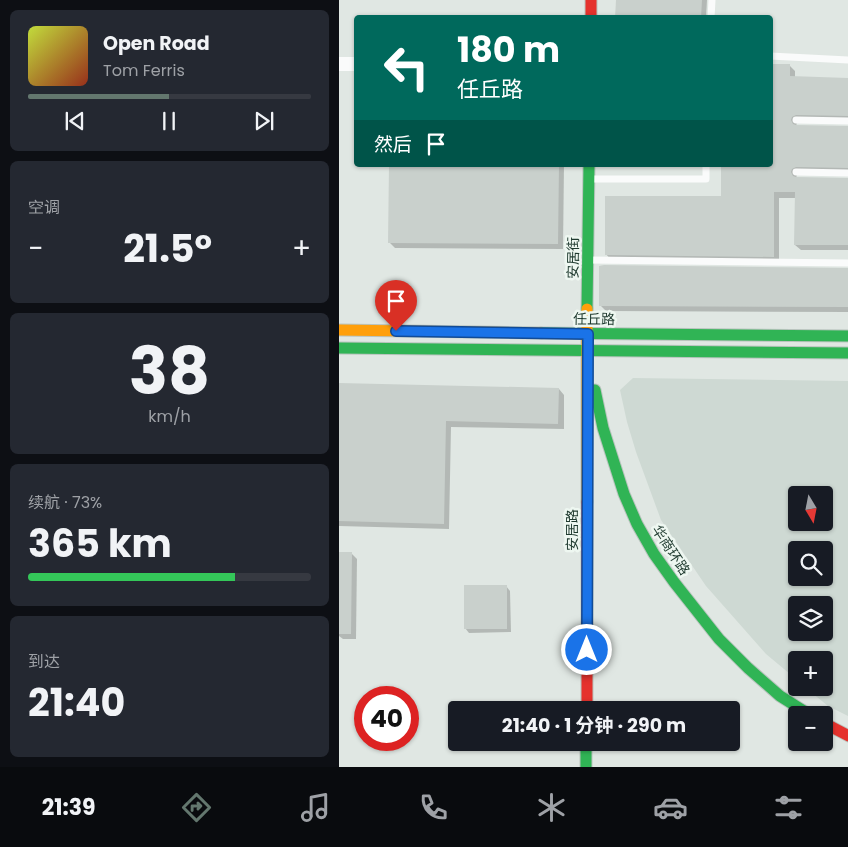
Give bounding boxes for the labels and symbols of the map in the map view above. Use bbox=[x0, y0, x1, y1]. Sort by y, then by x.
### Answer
street label: 安居街 bbox=[563, 237, 583, 279]
pin bbox=[375, 280, 417, 331]
street label: 任丘路 bbox=[573, 309, 615, 329]
north arrow bbox=[788, 486, 833, 531]
street label: 安居路 bbox=[562, 509, 582, 551]
street label: 华商环路 bbox=[647, 521, 695, 579]
position arrow bbox=[560, 623, 612, 675]
speed limit sign: 40 bbox=[354, 686, 419, 751]

